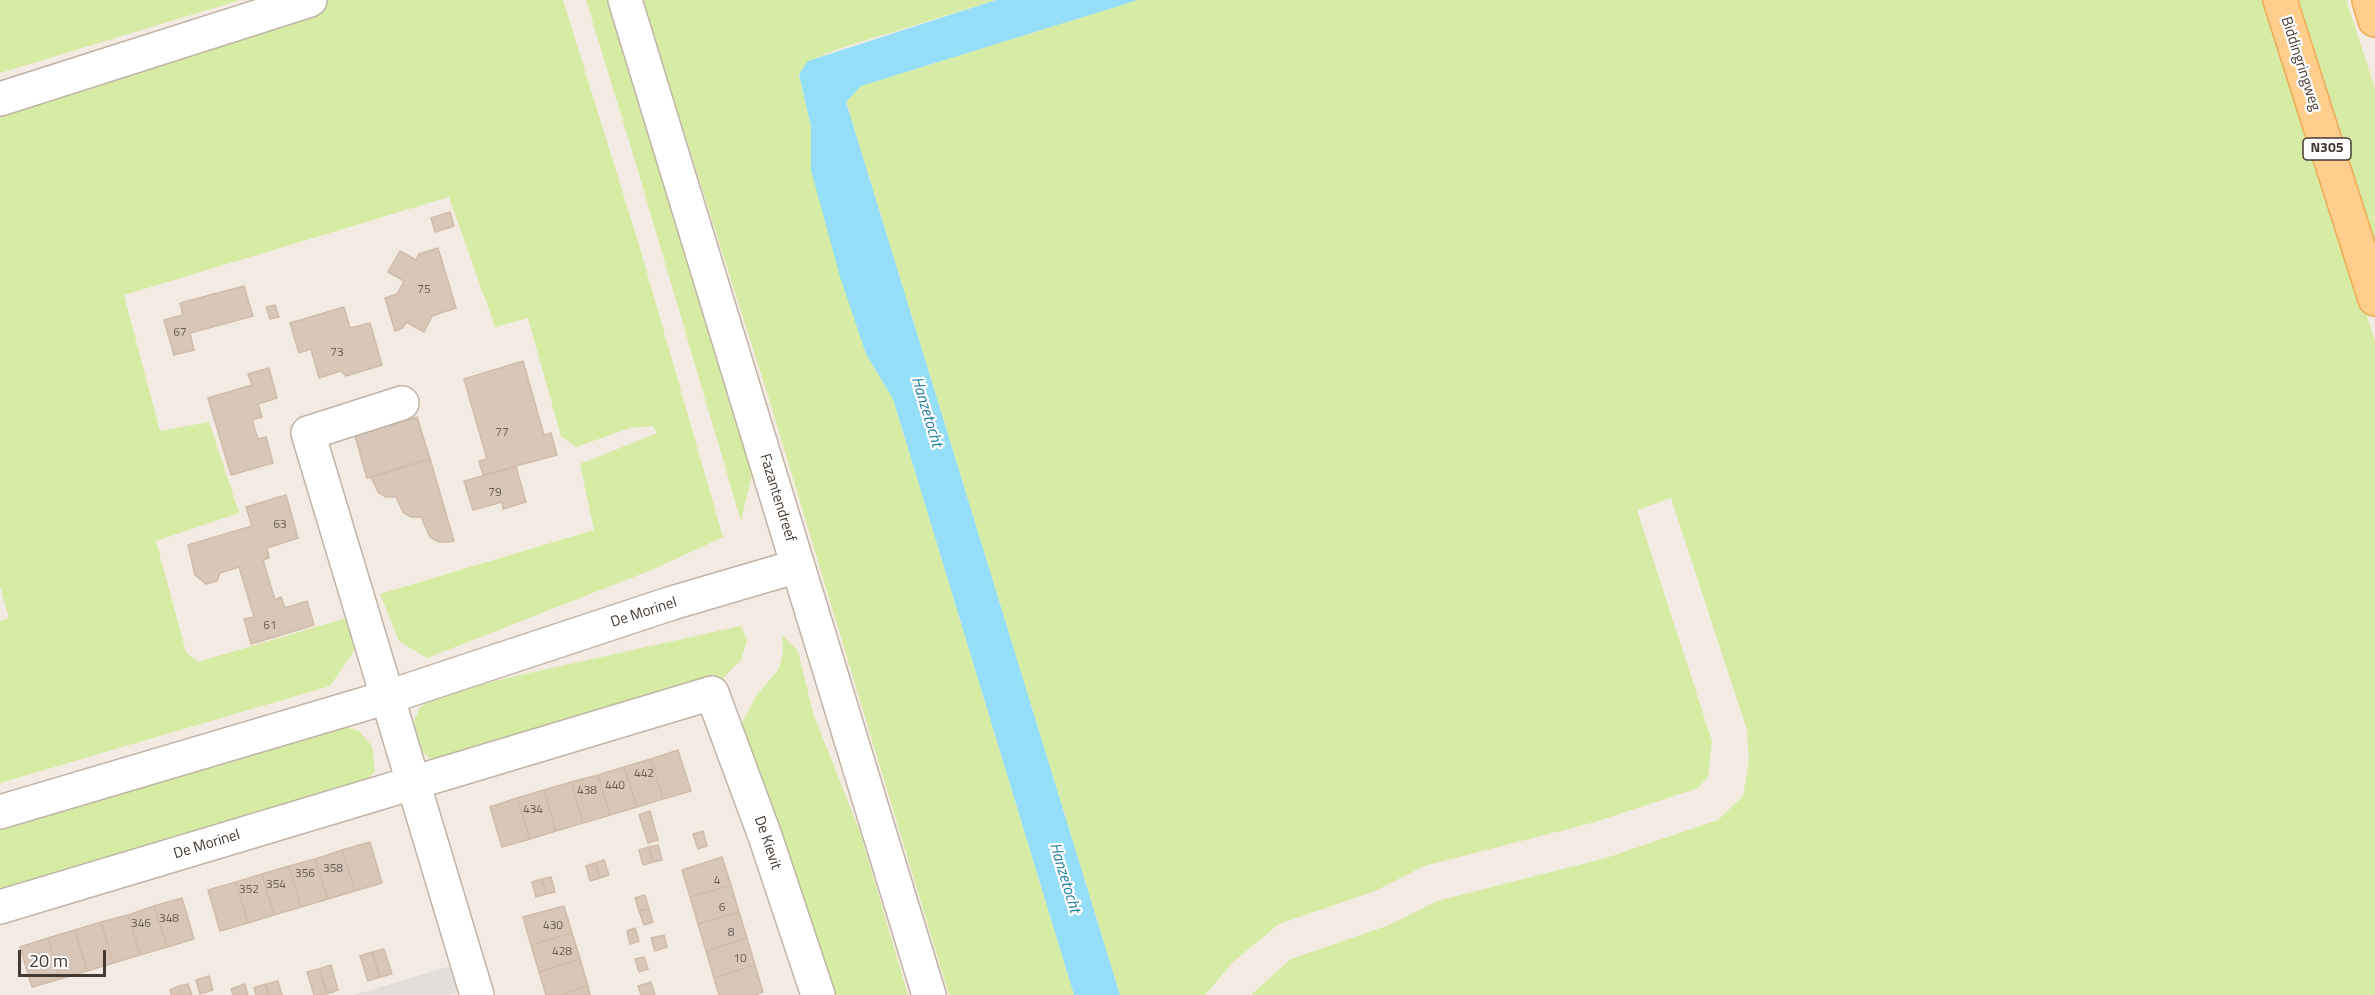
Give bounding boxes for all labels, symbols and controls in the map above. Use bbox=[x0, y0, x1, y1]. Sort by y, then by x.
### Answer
street label: Biddingringweg bbox=[2276, 14, 2324, 114]
road number: N305 bbox=[2303, 138, 2351, 160]
house number: 75 bbox=[417, 283, 431, 297]
house number: 67 bbox=[173, 326, 187, 340]
house number: 73 bbox=[330, 346, 344, 360]
water label: Hanzetocht bbox=[906, 375, 946, 449]
house number: 77 bbox=[495, 426, 509, 440]
street label: Fazantendreef bbox=[755, 452, 799, 544]
house number: 79 bbox=[488, 486, 502, 500]
house number: 63 bbox=[273, 518, 287, 532]
street label: De Morinel bbox=[609, 594, 679, 632]
house number: 61 bbox=[263, 619, 277, 633]
house number: 442 bbox=[634, 767, 654, 781]
house number: 440 bbox=[605, 779, 625, 793]
house number: 438 bbox=[577, 784, 597, 798]
house number: 434 bbox=[523, 803, 543, 817]
street label: De Kievit bbox=[749, 814, 785, 872]
street label: De Morinel bbox=[172, 826, 242, 864]
water label: Hanzetocht bbox=[1044, 841, 1084, 915]
house number: 358 bbox=[323, 862, 343, 876]
house number: 356 bbox=[295, 867, 315, 881]
house number: 4 bbox=[714, 874, 720, 888]
house number: 354 bbox=[266, 878, 286, 892]
house number: 352 bbox=[239, 883, 259, 897]
house number: 6 bbox=[719, 901, 725, 915]
house number: 348 bbox=[159, 912, 179, 926]
house number: 346 bbox=[131, 917, 151, 931]
house number: 430 bbox=[543, 919, 563, 933]
house number: 8 bbox=[728, 926, 734, 940]
scale bar bbox=[21, 938, 110, 976]
house number: 428 bbox=[552, 945, 572, 959]
text: 20 m bbox=[29, 947, 68, 974]
house number: 10 bbox=[733, 952, 747, 966]

